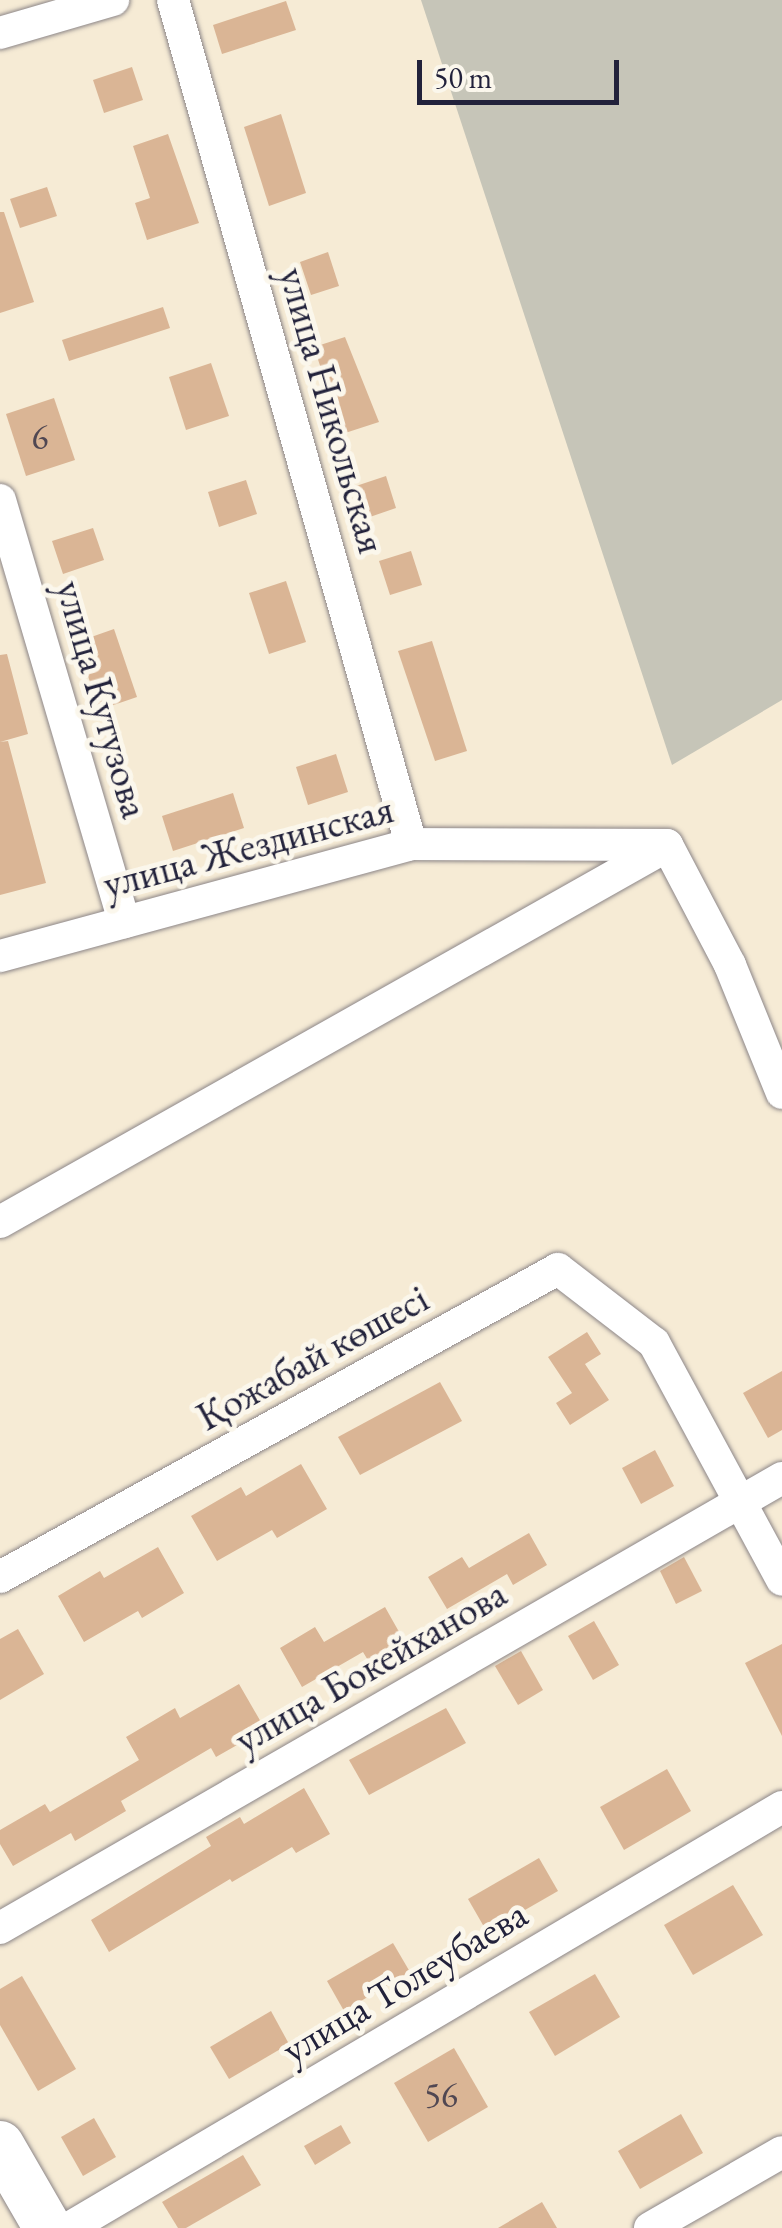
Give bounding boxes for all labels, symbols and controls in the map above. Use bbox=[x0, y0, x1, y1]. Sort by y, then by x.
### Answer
scale bar bbox=[422, 40, 624, 102]
text: 50 m bbox=[434, 58, 492, 97]
street label: улица Никольская bbox=[269, 261, 397, 559]
house number: 6 bbox=[32, 416, 48, 458]
street label: улица Кутузова bbox=[46, 575, 160, 823]
street label: улица Жездинская bbox=[98, 784, 398, 908]
street label: Қожабай көшесі bbox=[188, 1274, 436, 1440]
street label: улица Бокейханова bbox=[226, 1569, 514, 1763]
street label: улица Толеубаева bbox=[273, 1889, 535, 2073]
house number: 56 bbox=[424, 2074, 458, 2116]

